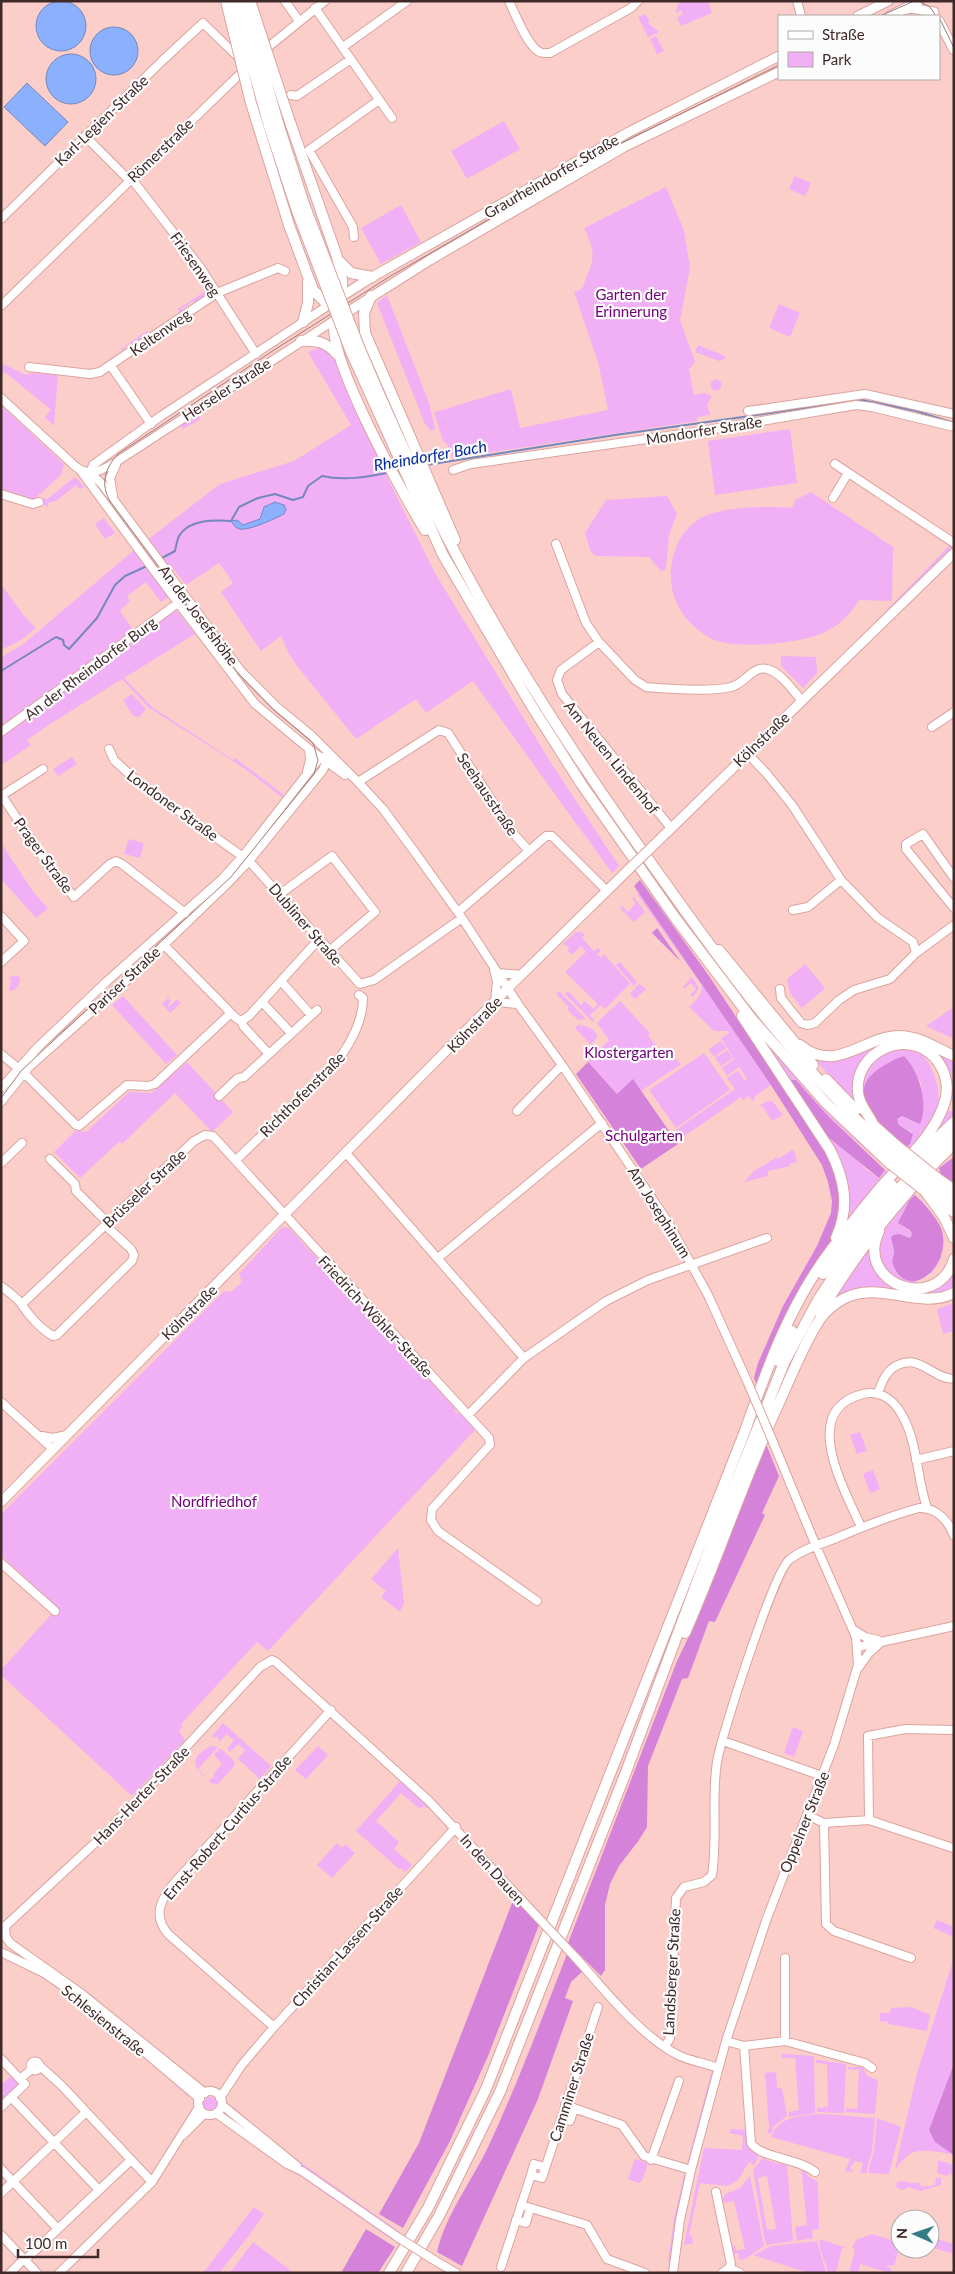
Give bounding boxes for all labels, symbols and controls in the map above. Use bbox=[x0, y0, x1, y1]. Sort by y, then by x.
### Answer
legend bbox=[778, 15, 940, 80]
text: Straße bbox=[822, 25, 865, 43]
text: Park bbox=[822, 50, 852, 68]
street label: Karl-Legien-Straße bbox=[51, 71, 151, 169]
street label: Römerstraße bbox=[123, 114, 197, 186]
street label: Graurheindorfer Straße bbox=[480, 130, 622, 222]
street label: Friesenweg bbox=[167, 228, 225, 300]
park label: Garten der Erinnerung bbox=[595, 285, 667, 320]
street label: Keltenweg bbox=[126, 304, 194, 359]
street label: Herseler Straße bbox=[178, 354, 274, 424]
street label: Mondorfer Straße bbox=[645, 412, 763, 448]
water label: Rheindorfer Bach bbox=[372, 436, 488, 474]
street label: An der Josefshöhe bbox=[155, 561, 243, 669]
street label: An der Rheindorfer Burg bbox=[21, 612, 160, 723]
street label: Am Neuen Lindenhof bbox=[561, 697, 664, 818]
street label: Kölnstraße bbox=[729, 708, 793, 770]
street label: Seehausstraße bbox=[454, 749, 522, 839]
street label: Londoner Straße bbox=[124, 766, 222, 844]
street label: Prager Straße bbox=[11, 814, 77, 896]
street label: Dubliner Straße bbox=[265, 879, 347, 969]
street label: Pariser Straße bbox=[84, 942, 164, 1018]
street label: Kölnstraße bbox=[443, 992, 505, 1056]
park label: Klostergarten bbox=[584, 1043, 674, 1061]
street label: Richthofenstraße bbox=[256, 1048, 348, 1140]
park label: Schulgarten bbox=[605, 1126, 683, 1144]
street label: Brüsseler Straße bbox=[99, 1145, 189, 1231]
street label: Am Josephinum bbox=[625, 1163, 695, 1261]
street label: Friedrich-Wöhler-Straße bbox=[315, 1252, 437, 1381]
street label: Kölnstraße bbox=[158, 1280, 221, 1343]
park label: Nordfriedhof bbox=[171, 1492, 258, 1510]
street label: Hans-Herter-Straße bbox=[89, 1742, 193, 1848]
street label: Ernst-Robert-Curtius-Straße bbox=[159, 1751, 295, 1903]
street label: Oppelner Straße bbox=[775, 1768, 833, 1875]
street label: In den Dauen bbox=[457, 1830, 529, 1908]
street label: Christian-Lassen-Straße bbox=[288, 1882, 406, 2010]
street label: Landsberger Straße bbox=[659, 1908, 683, 2036]
street label: Schlesienstraße bbox=[58, 1981, 150, 2059]
street label: Camminer Straße bbox=[545, 2030, 597, 2144]
north arrow bbox=[890, 2209, 940, 2259]
scale bar bbox=[18, 2226, 98, 2258]
text: N bbox=[893, 2228, 910, 2239]
text: 100 m bbox=[25, 2234, 67, 2252]

